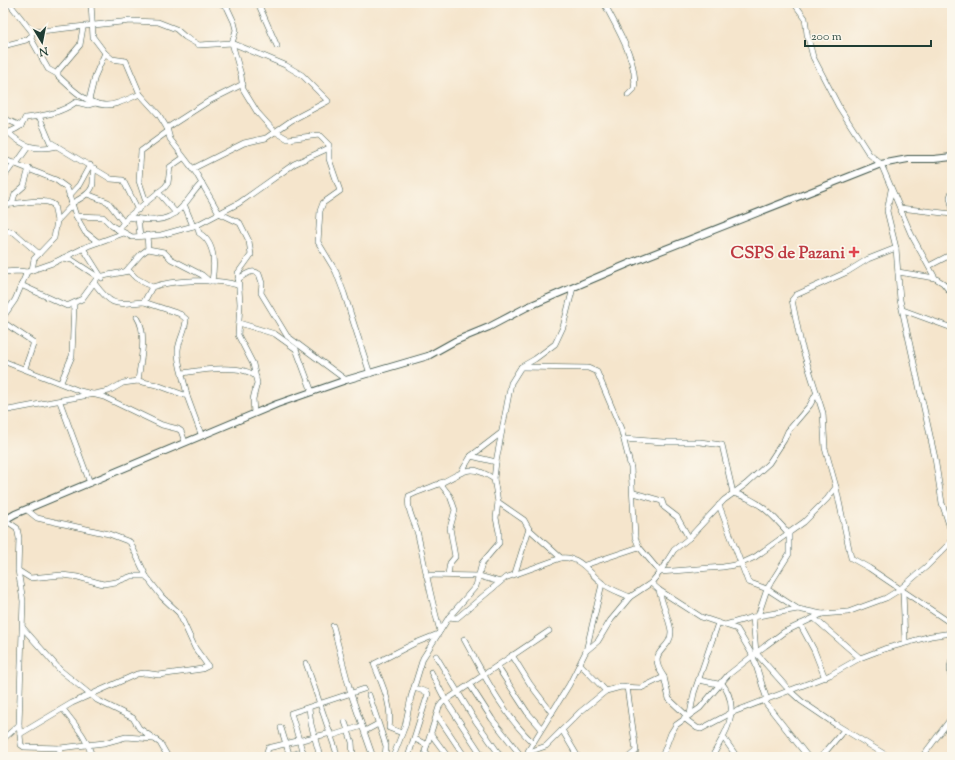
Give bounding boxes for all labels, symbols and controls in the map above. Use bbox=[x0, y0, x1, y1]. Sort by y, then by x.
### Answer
north arrow bbox=[22, 22, 62, 62]
scale bar bbox=[805, 22, 931, 48]
text: 200 m bbox=[811, 28, 842, 46]
text: N bbox=[38, 42, 50, 60]
place label: CSPS de Pazani bbox=[731, 242, 845, 266]
marker: CSPS de Pazani bbox=[848, 246, 860, 258]

